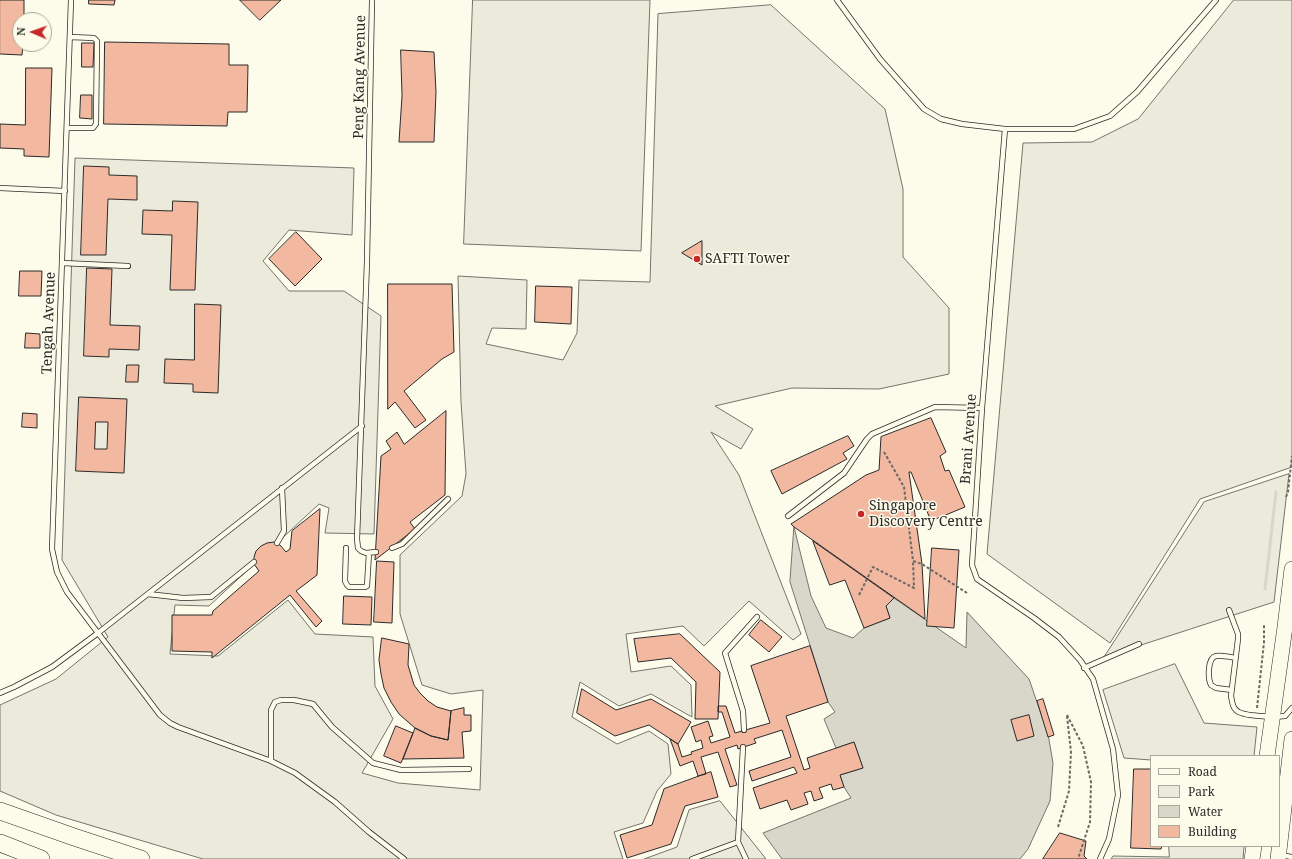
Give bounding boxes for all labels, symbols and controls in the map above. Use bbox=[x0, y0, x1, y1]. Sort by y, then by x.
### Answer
north arrow bbox=[12, 12, 52, 52]
street label: Peng Kang Avenue bbox=[351, 15, 369, 139]
text: N bbox=[13, 27, 28, 36]
place label: SAFTI Tower bbox=[705, 251, 790, 267]
marker: SAFTI Tower bbox=[692, 254, 702, 264]
street label: Tengah Avenue bbox=[39, 272, 59, 374]
street label: Brani Avenue bbox=[957, 393, 981, 485]
place label: Singapore Discovery Centre bbox=[869, 498, 983, 530]
marker: Singapore Discovery Centre bbox=[856, 509, 866, 519]
legend bbox=[1150, 755, 1280, 847]
text: Road bbox=[1188, 763, 1217, 780]
text: Park bbox=[1188, 783, 1215, 800]
text: Water bbox=[1188, 803, 1223, 820]
text: Building bbox=[1188, 823, 1236, 840]

